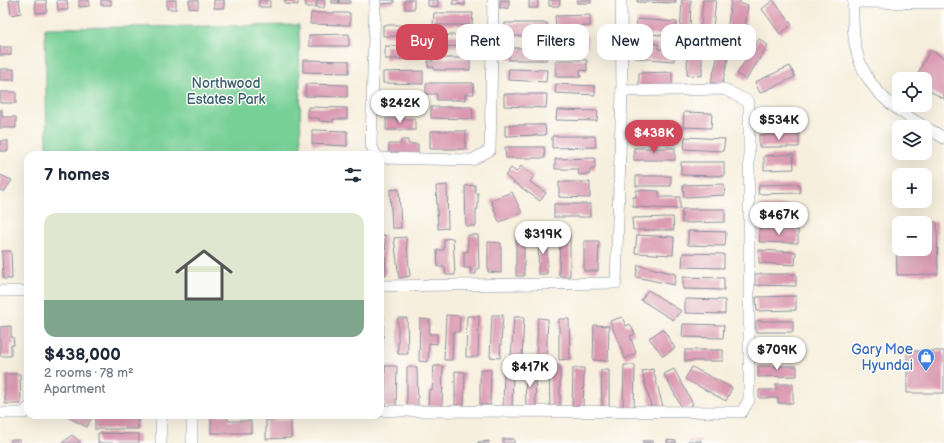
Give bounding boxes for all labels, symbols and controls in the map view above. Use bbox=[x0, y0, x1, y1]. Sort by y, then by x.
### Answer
chip: Buy bbox=[396, 24, 448, 60]
chip: Rent bbox=[456, 24, 514, 60]
chip: Filters bbox=[522, 24, 589, 60]
chip: New bbox=[597, 24, 653, 60]
chip: Apartment bbox=[661, 24, 756, 60]
map controls bbox=[892, 72, 932, 256]
button: locate bbox=[892, 72, 932, 112]
park label: Northwood Estates Park bbox=[187, 75, 266, 108]
pin: $242K bbox=[372, 90, 428, 124]
text: $242K bbox=[380, 95, 420, 111]
pin: $534K bbox=[751, 107, 807, 141]
text: $534K bbox=[759, 112, 799, 128]
pin: $438K bbox=[626, 120, 682, 154]
button: layers bbox=[892, 120, 932, 160]
text: $438K bbox=[634, 125, 674, 141]
icon: filters bbox=[342, 164, 364, 186]
text: 7 homes bbox=[44, 165, 110, 185]
button: + bbox=[892, 168, 932, 208]
pin: $467K bbox=[751, 202, 807, 236]
text: $467K bbox=[759, 207, 799, 223]
button: − bbox=[892, 216, 932, 256]
pin: $319K bbox=[515, 221, 571, 255]
text: $319K bbox=[524, 226, 562, 242]
icon: home bbox=[168, 239, 240, 311]
pin: $709K bbox=[749, 337, 805, 371]
place label: Gary Moe Hyundai bbox=[851, 341, 913, 374]
text: $709K bbox=[757, 342, 797, 358]
text: $438,000 bbox=[44, 345, 121, 365]
shop icon: Gary Moe Hyundai bbox=[916, 347, 936, 372]
pin: $417K bbox=[502, 354, 558, 388]
text: $417K bbox=[511, 359, 549, 375]
text: 2 rooms · 78 m² bbox=[44, 365, 134, 381]
text: Apartment bbox=[44, 381, 105, 397]

